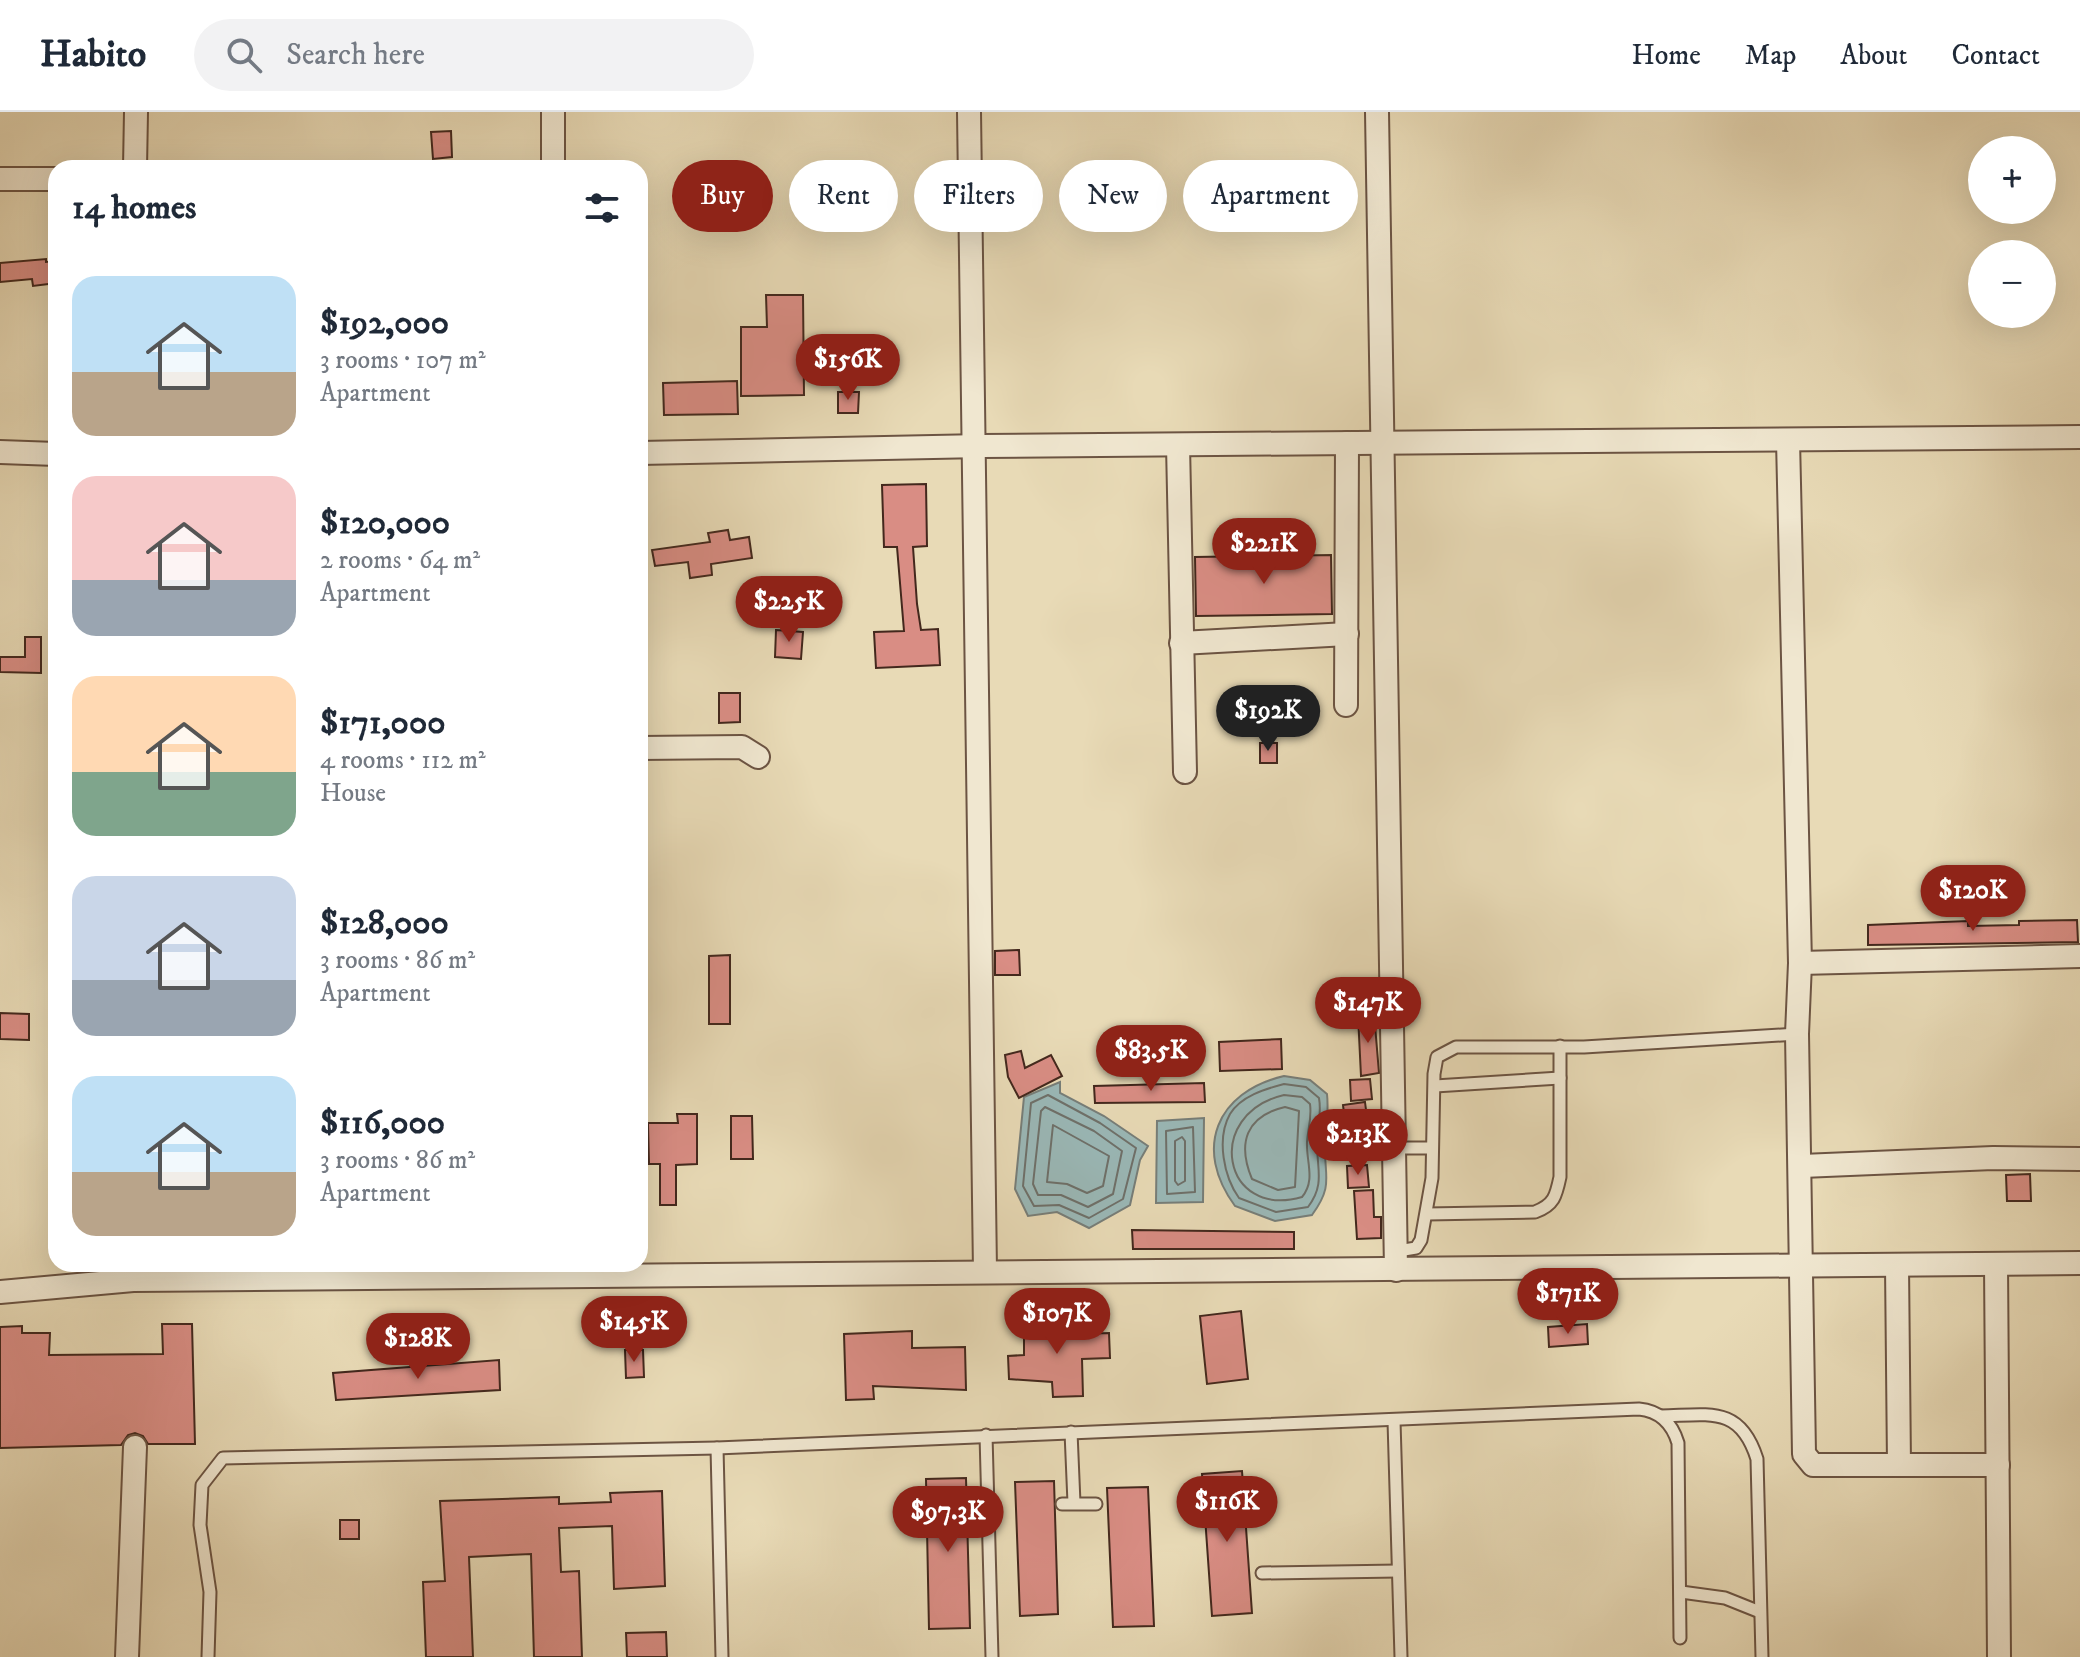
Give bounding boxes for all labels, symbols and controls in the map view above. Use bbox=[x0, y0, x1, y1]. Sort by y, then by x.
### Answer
search box bbox=[194, 19, 754, 91]
text: Habito bbox=[40, 31, 146, 79]
icon: search bbox=[222, 33, 266, 77]
text: Search here bbox=[286, 37, 425, 74]
text: Home bbox=[1632, 38, 1701, 73]
text: Map bbox=[1745, 38, 1796, 73]
text: About bbox=[1840, 38, 1907, 73]
text: Contact bbox=[1951, 38, 2040, 73]
map controls bbox=[1968, 136, 2056, 328]
button: + bbox=[1968, 136, 2056, 224]
chip: Buy bbox=[672, 160, 773, 232]
chip: Rent bbox=[789, 160, 898, 232]
chip: Filters bbox=[914, 160, 1043, 232]
chip: New bbox=[1059, 160, 1167, 232]
chip: Apartment bbox=[1183, 160, 1358, 232]
icon: filters bbox=[580, 186, 624, 230]
text: 14 homes bbox=[72, 187, 196, 229]
button: − bbox=[1968, 240, 2056, 328]
text: $192,000 bbox=[320, 302, 449, 344]
icon: home bbox=[136, 308, 232, 404]
pin: $156K bbox=[792, 334, 904, 402]
text: $156K bbox=[814, 343, 882, 376]
text: 3 rooms · 107 m² bbox=[320, 344, 486, 377]
text: Apartment bbox=[320, 377, 431, 410]
text: $120,000 bbox=[320, 502, 450, 544]
icon: home bbox=[136, 508, 232, 604]
pin: $221K bbox=[1208, 518, 1320, 586]
text: $221K bbox=[1230, 527, 1298, 560]
text: 2 rooms · 64 m² bbox=[320, 544, 480, 577]
pin: $225K bbox=[733, 576, 845, 644]
text: Apartment bbox=[320, 577, 431, 610]
text: $225K bbox=[754, 585, 824, 618]
pin: $192K bbox=[1212, 685, 1324, 753]
text: $192K bbox=[1234, 694, 1302, 727]
text: $171,000 bbox=[320, 702, 445, 744]
icon: home bbox=[136, 708, 232, 804]
text: 4 rooms · 112 m² bbox=[320, 744, 486, 777]
text: House bbox=[320, 777, 386, 810]
pin: $120K bbox=[1917, 865, 2029, 933]
text: $120K bbox=[1939, 874, 2007, 907]
text: $128,000 bbox=[320, 902, 449, 944]
icon: home bbox=[136, 908, 232, 1004]
text: 3 rooms · 86 m² bbox=[320, 944, 475, 977]
text: Apartment bbox=[320, 977, 431, 1010]
pin: $147K bbox=[1312, 977, 1424, 1045]
text: $147K bbox=[1333, 986, 1403, 1019]
pin: $83.5K bbox=[1086, 1025, 1216, 1093]
text: $83.5K bbox=[1114, 1034, 1188, 1067]
text: $116,000 bbox=[320, 1102, 445, 1144]
icon: home bbox=[136, 1108, 232, 1204]
pin: $213K bbox=[1302, 1109, 1414, 1177]
text: $213K bbox=[1326, 1118, 1390, 1151]
text: 3 rooms · 86 m² bbox=[320, 1144, 475, 1177]
text: Apartment bbox=[320, 1177, 431, 1210]
pin: $171K bbox=[1512, 1268, 1624, 1336]
text: $171K bbox=[1535, 1277, 1601, 1310]
pin: $107K bbox=[1001, 1288, 1113, 1356]
pin: $145K bbox=[578, 1296, 690, 1364]
text: $107K bbox=[1022, 1297, 1092, 1330]
text: $145K bbox=[599, 1305, 669, 1338]
pin: $128K bbox=[362, 1313, 474, 1381]
text: $128K bbox=[384, 1322, 452, 1355]
pin: $116K bbox=[1171, 1476, 1283, 1544]
text: $116K bbox=[1195, 1485, 1259, 1518]
pin: $97.3K bbox=[883, 1486, 1013, 1554]
text: $97.3K bbox=[911, 1495, 985, 1528]

